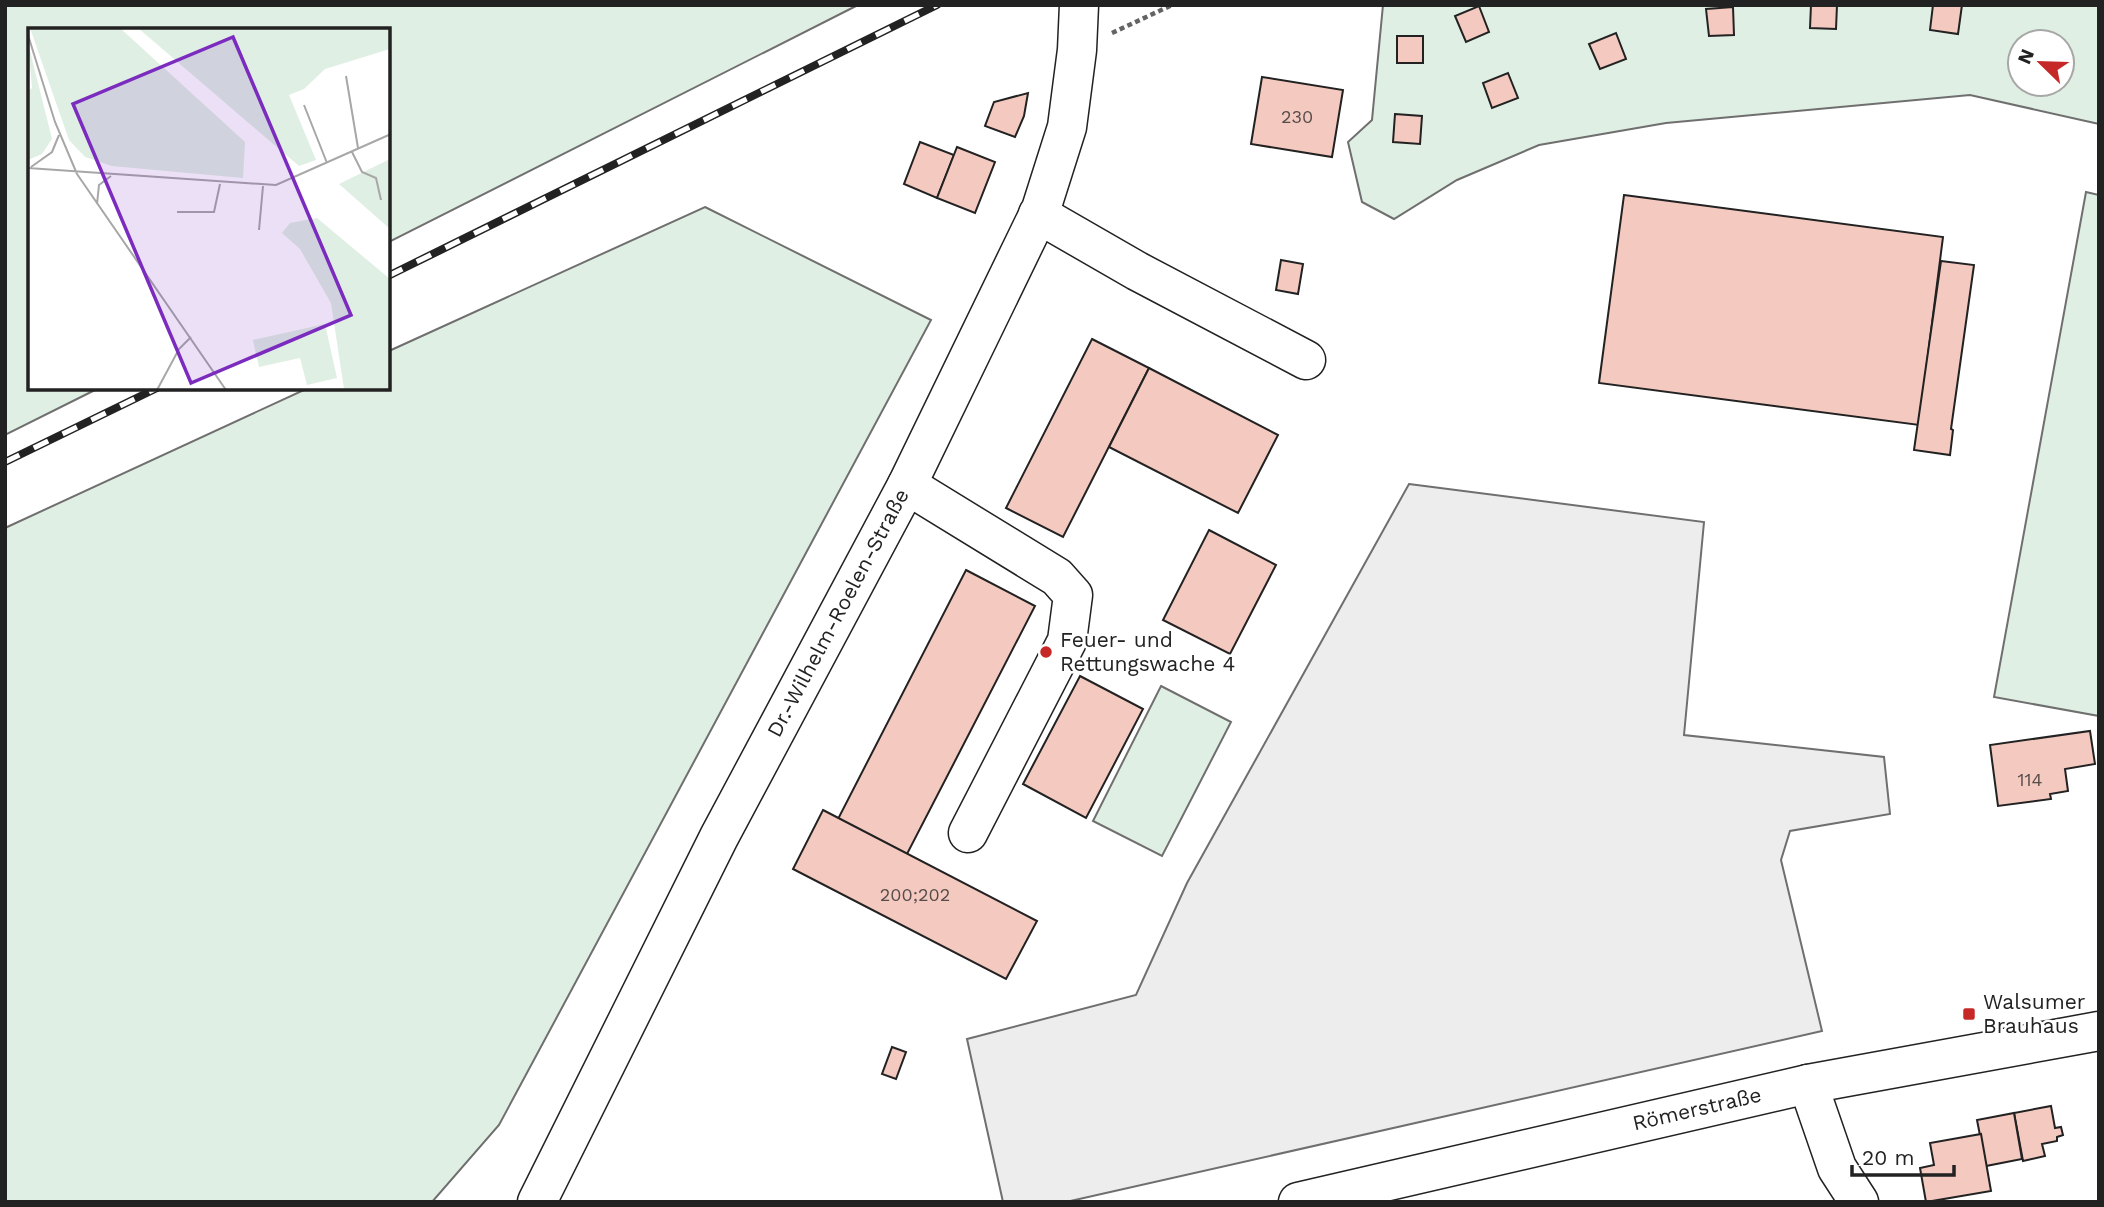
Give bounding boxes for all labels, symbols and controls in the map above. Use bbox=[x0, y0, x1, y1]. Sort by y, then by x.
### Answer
inset map bbox=[28, 28, 390, 390]
north arrow bbox=[2006, 28, 2076, 98]
text: N bbox=[2012, 46, 2039, 68]
house number: 230 bbox=[1281, 106, 1313, 127]
street label: Dr.-Wilhelm-Roelen-Straße bbox=[761, 484, 914, 741]
place label: Feuer- und Rettungswache 4 bbox=[1060, 627, 1235, 676]
marker: Feuer- und Rettungswache 4 bbox=[1038, 644, 1054, 660]
house number: 114 bbox=[2017, 769, 2043, 790]
house number: 200;202 bbox=[880, 884, 950, 905]
place label: Walsumer Brauhaus bbox=[1983, 989, 2086, 1038]
marker: Walsumer Brauhaus bbox=[1961, 1006, 1977, 1022]
street label: Römerstraße bbox=[1630, 1082, 1764, 1135]
scale bar bbox=[1852, 1134, 1954, 1178]
text: 20 m bbox=[1862, 1145, 1914, 1170]

